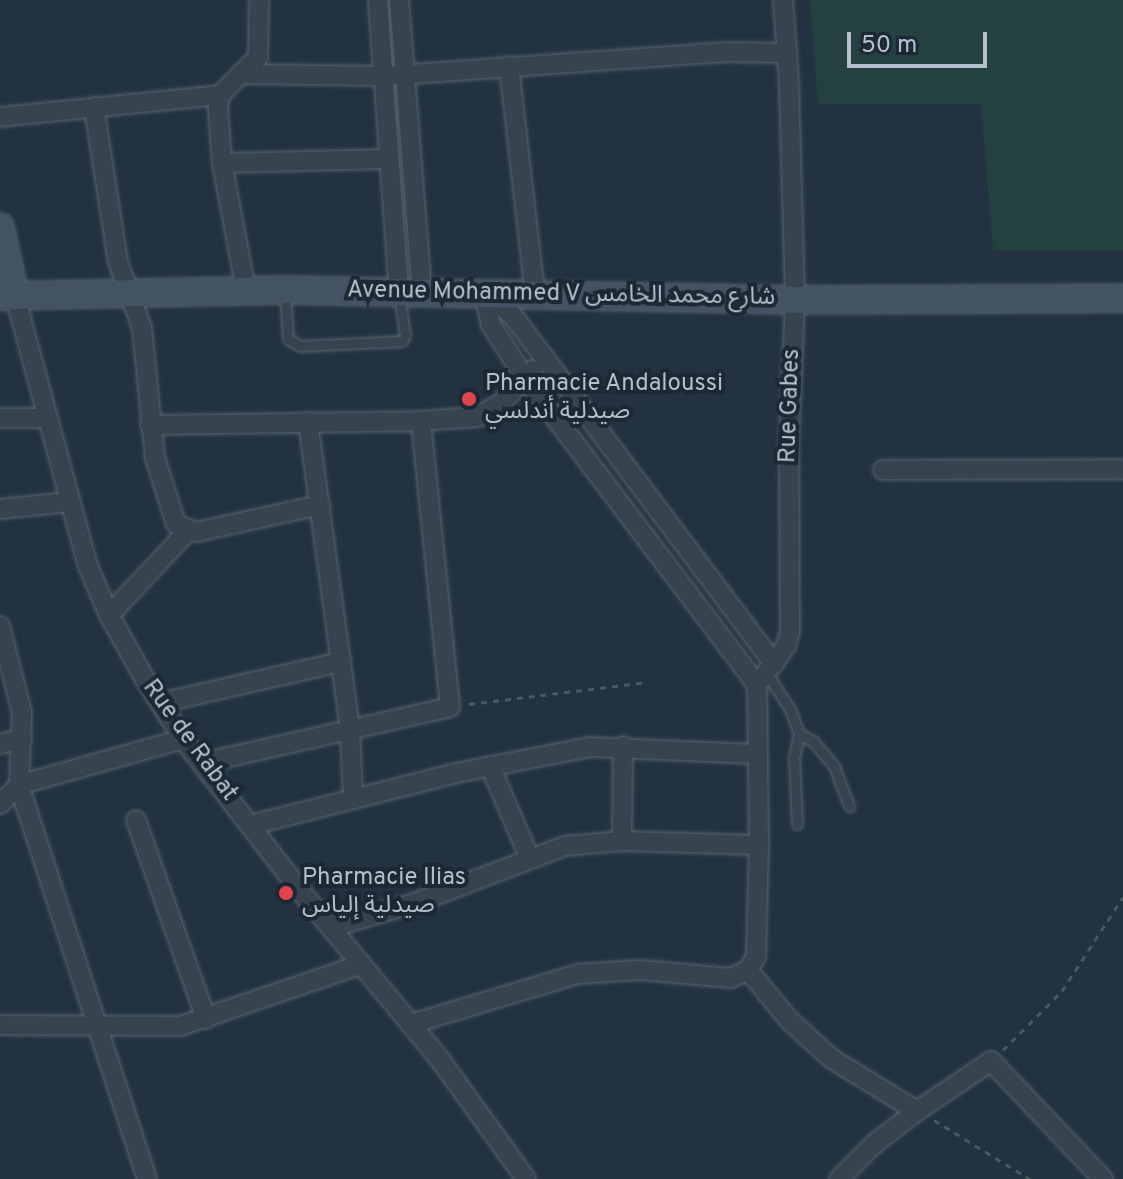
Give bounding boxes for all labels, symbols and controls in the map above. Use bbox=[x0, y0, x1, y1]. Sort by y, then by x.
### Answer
scale bar bbox=[851, 16, 991, 66]
text: 50 m bbox=[861, 31, 917, 61]
street label: Avenue Mohammed V شارع محمد الخامس bbox=[346, 277, 776, 313]
street label: Rue Gabes bbox=[775, 348, 807, 464]
place label: Pharmacie Andaloussi صيدلية أندلسي bbox=[485, 371, 724, 427]
marker: Pharmacie Andaloussi صيدلية أندلسي bbox=[460, 390, 478, 408]
street label: Rue de Rabat bbox=[135, 675, 243, 807]
place label: Pharmacie Ilias صيدلية إلياس bbox=[302, 865, 466, 921]
marker: Pharmacie Ilias صيدلية إلياس bbox=[277, 884, 295, 902]

